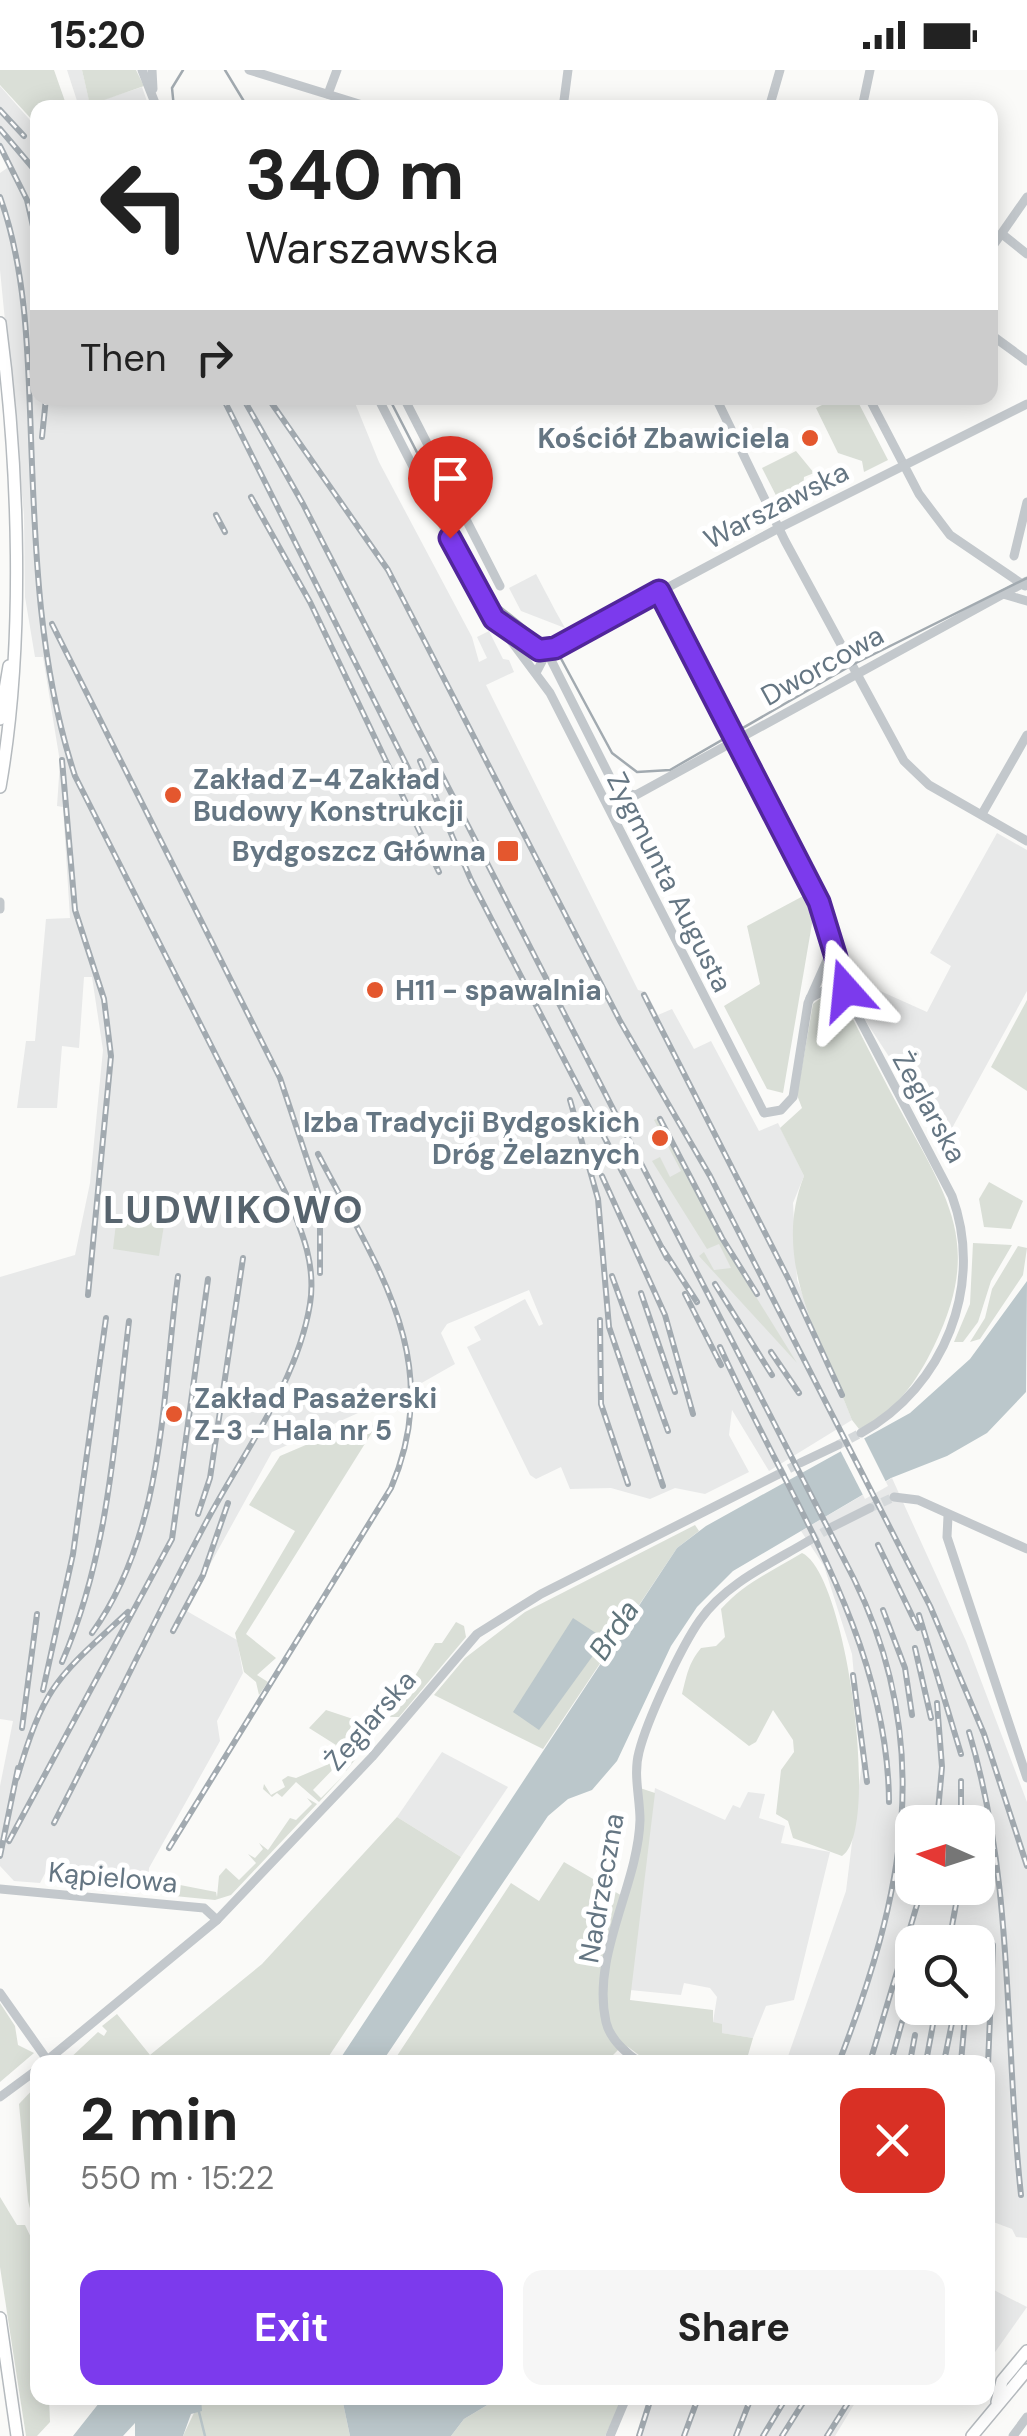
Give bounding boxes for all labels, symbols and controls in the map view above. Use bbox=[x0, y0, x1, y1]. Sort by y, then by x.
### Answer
text: 15:20 bbox=[50, 10, 146, 60]
text: 340 m bbox=[245, 130, 464, 221]
icon: left bbox=[80, 140, 210, 270]
text: Warszawska bbox=[245, 218, 499, 277]
icon: right bbox=[187, 330, 242, 385]
text: Then bbox=[80, 333, 167, 383]
place label: Kościół Zbawiciela bbox=[538, 420, 790, 457]
marker: Kościół Zbawiciela bbox=[799, 427, 821, 449]
pin bbox=[408, 436, 493, 539]
icon: arrive bbox=[423, 451, 478, 506]
street label: Warszawska bbox=[698, 453, 855, 558]
street label: Dworcowa bbox=[754, 617, 890, 714]
place label: Zakład Z-4 Zakład Budowy Konstrukcji bbox=[193, 761, 464, 830]
street label: Zygmunta Augusta bbox=[598, 766, 741, 998]
marker: Zakład Z-4 Zakład Budowy Konstrukcji bbox=[162, 784, 184, 806]
place label: Bydgoszcz Główna bbox=[232, 833, 486, 870]
marker: Bydgoszcz Główna bbox=[495, 838, 521, 864]
position arrow bbox=[794, 938, 898, 1042]
place label: H11 - spawalnia bbox=[395, 972, 602, 1009]
marker: H11 - spawalnia bbox=[364, 979, 386, 1001]
street label: Żeglarska bbox=[884, 1045, 975, 1169]
place label: Izba Tradycji Bydgoskich Dróg Żelaznych bbox=[303, 1104, 640, 1173]
marker: Izba Tradycji Bydgoskich Dróg Żelaznych bbox=[649, 1127, 671, 1149]
district label: LUDWIKOWO bbox=[103, 1185, 365, 1235]
place label: Zakład Pasażerski Z-3 - Hala nr 5 bbox=[194, 1380, 437, 1449]
marker: Zakład Pasażerski Z-3 - Hala nr 5 bbox=[163, 1403, 185, 1425]
water label: Brda bbox=[580, 1592, 648, 1667]
street label: Żeglarska bbox=[316, 1662, 424, 1778]
north arrow bbox=[895, 1805, 995, 1905]
map controls bbox=[895, 1805, 995, 2025]
street label: Nadrzeczna bbox=[570, 1810, 633, 1966]
street label: Kąpielowa bbox=[47, 1853, 179, 1902]
button: search bbox=[895, 1925, 995, 2025]
text: 2 min bbox=[80, 2080, 239, 2159]
button: close bbox=[840, 2088, 945, 2193]
text: 550 m · 15:22 bbox=[80, 2157, 274, 2199]
button: Exit bbox=[80, 2270, 503, 2385]
button: Share bbox=[523, 2270, 945, 2385]

